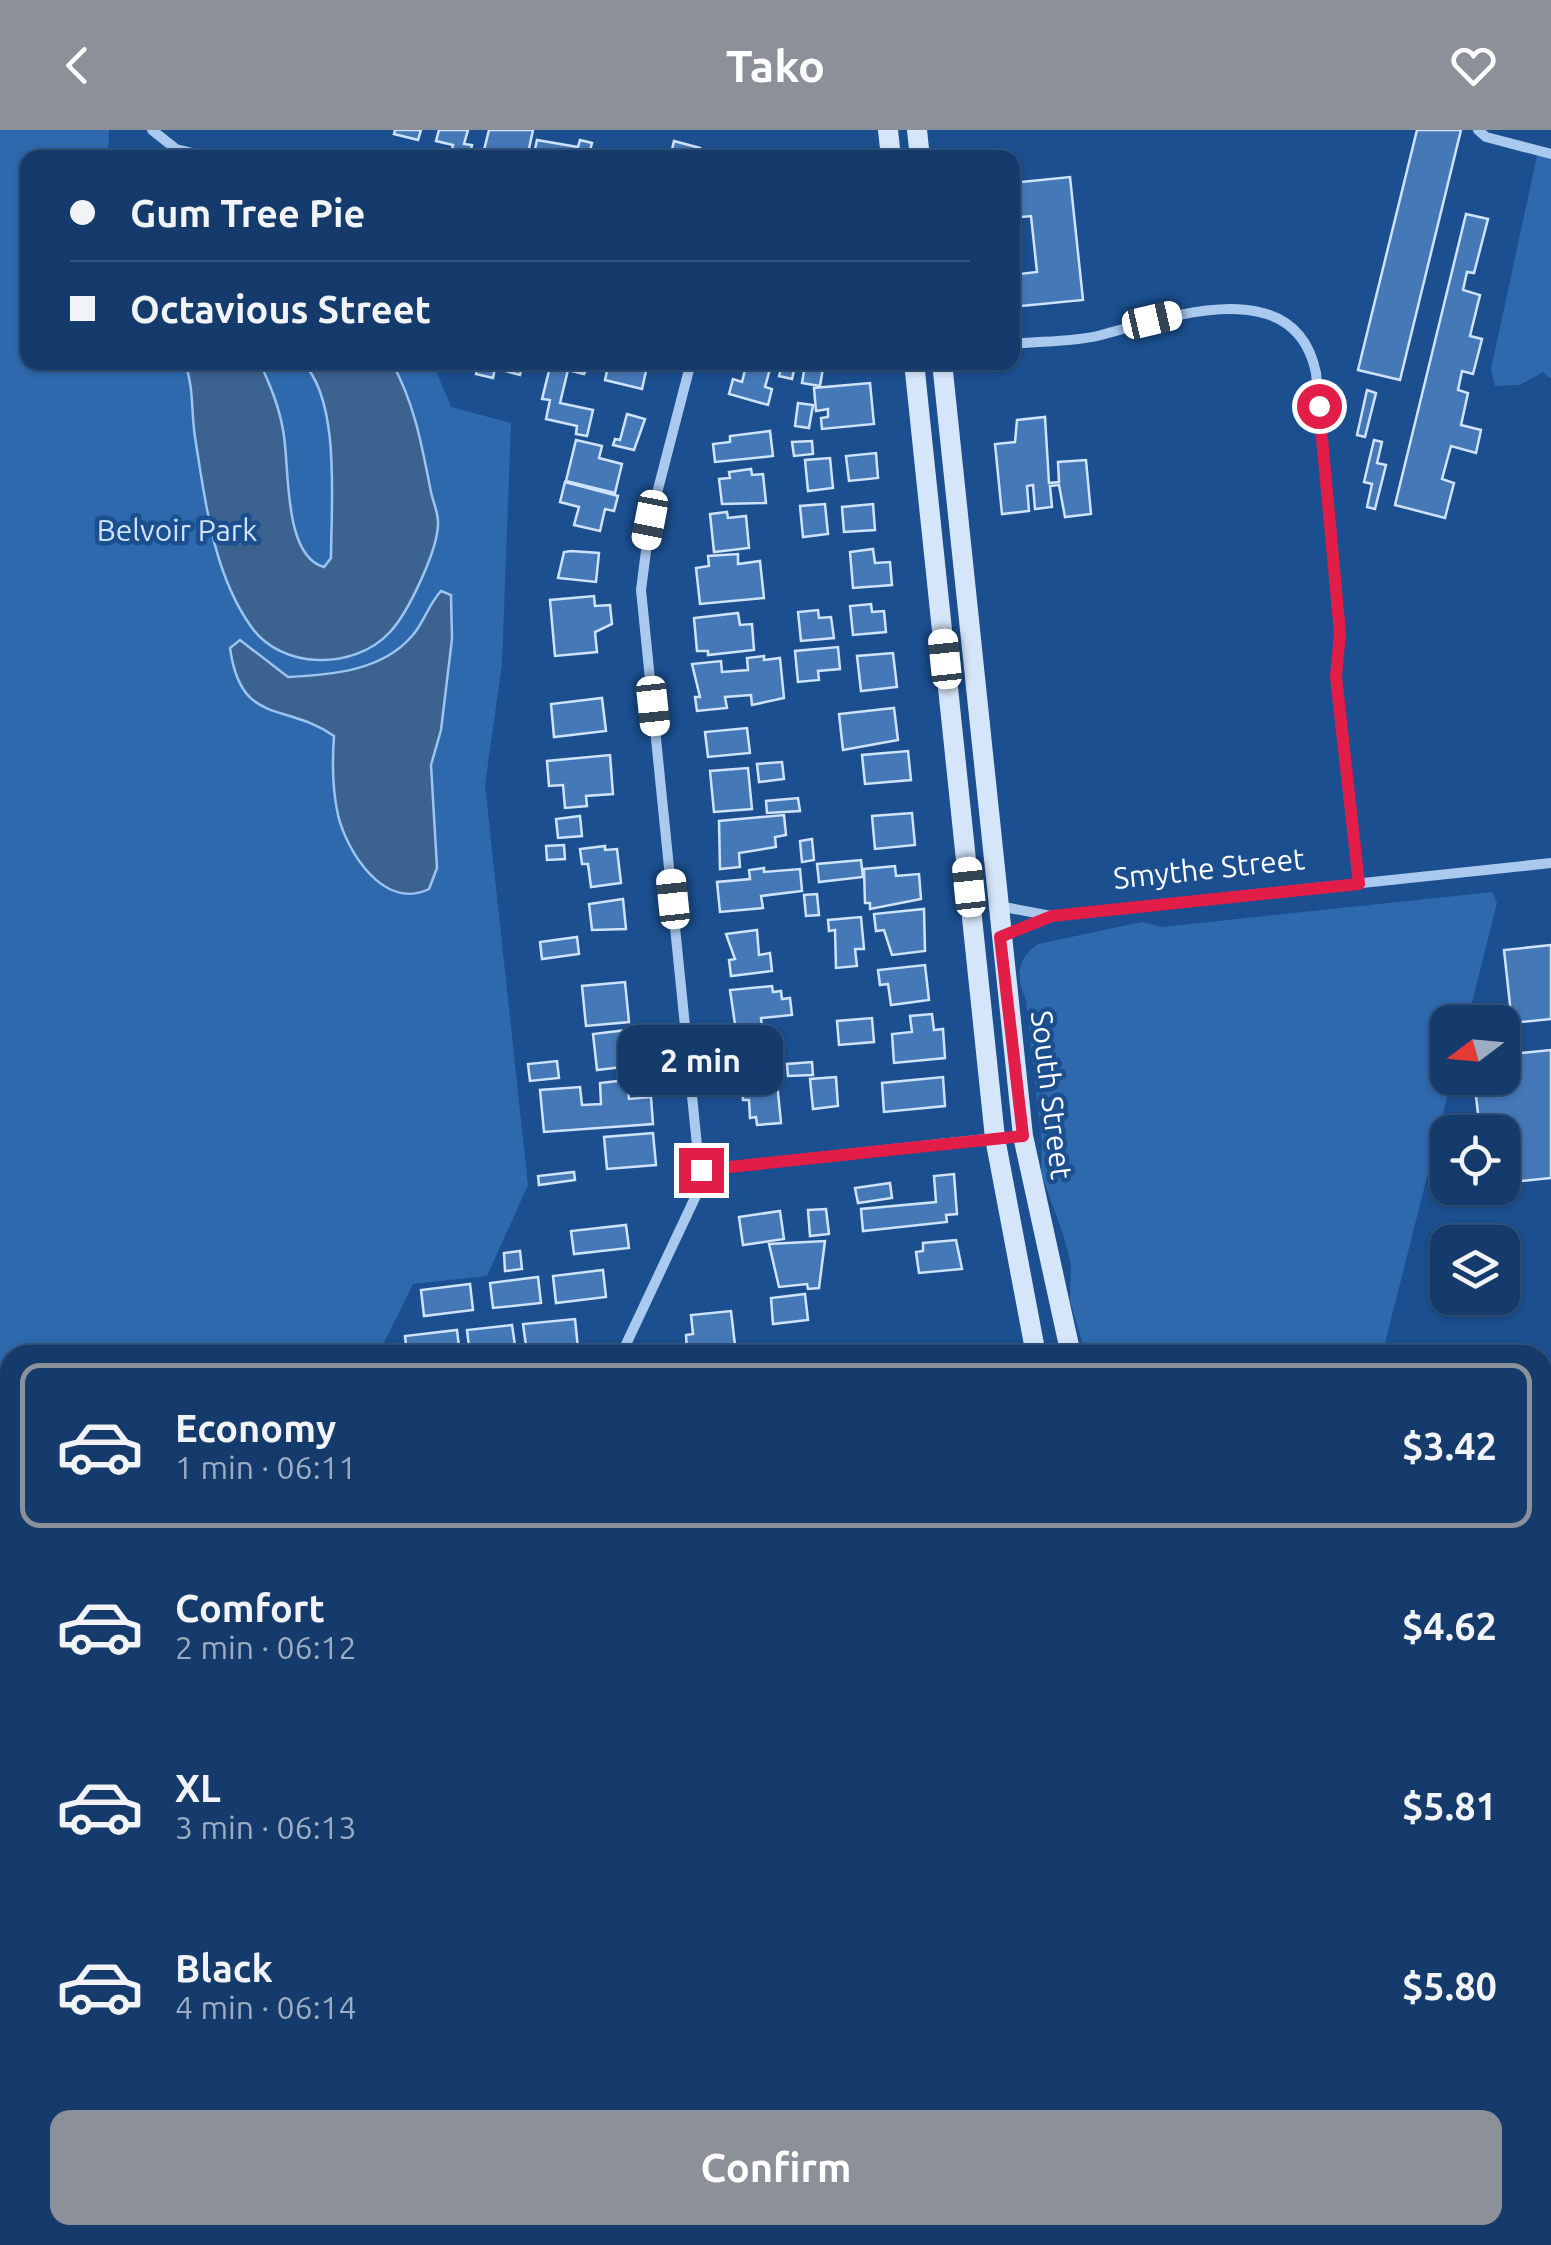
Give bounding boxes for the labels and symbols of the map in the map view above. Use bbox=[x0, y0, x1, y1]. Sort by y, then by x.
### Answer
car bbox=[1119, 299, 1185, 341]
route start bbox=[1297, 384, 1342, 429]
car bbox=[630, 488, 670, 552]
park label: Belvoir Park bbox=[97, 513, 257, 547]
car bbox=[927, 628, 963, 690]
car bbox=[635, 675, 671, 737]
street label: Smythe Street bbox=[1112, 841, 1306, 895]
car bbox=[951, 856, 987, 918]
car bbox=[655, 868, 691, 930]
north arrow bbox=[1430, 1005, 1520, 1095]
street label: South Street bbox=[1025, 1008, 1079, 1181]
callout: 2 min bbox=[618, 1025, 784, 1095]
route end bbox=[679, 1148, 724, 1193]

